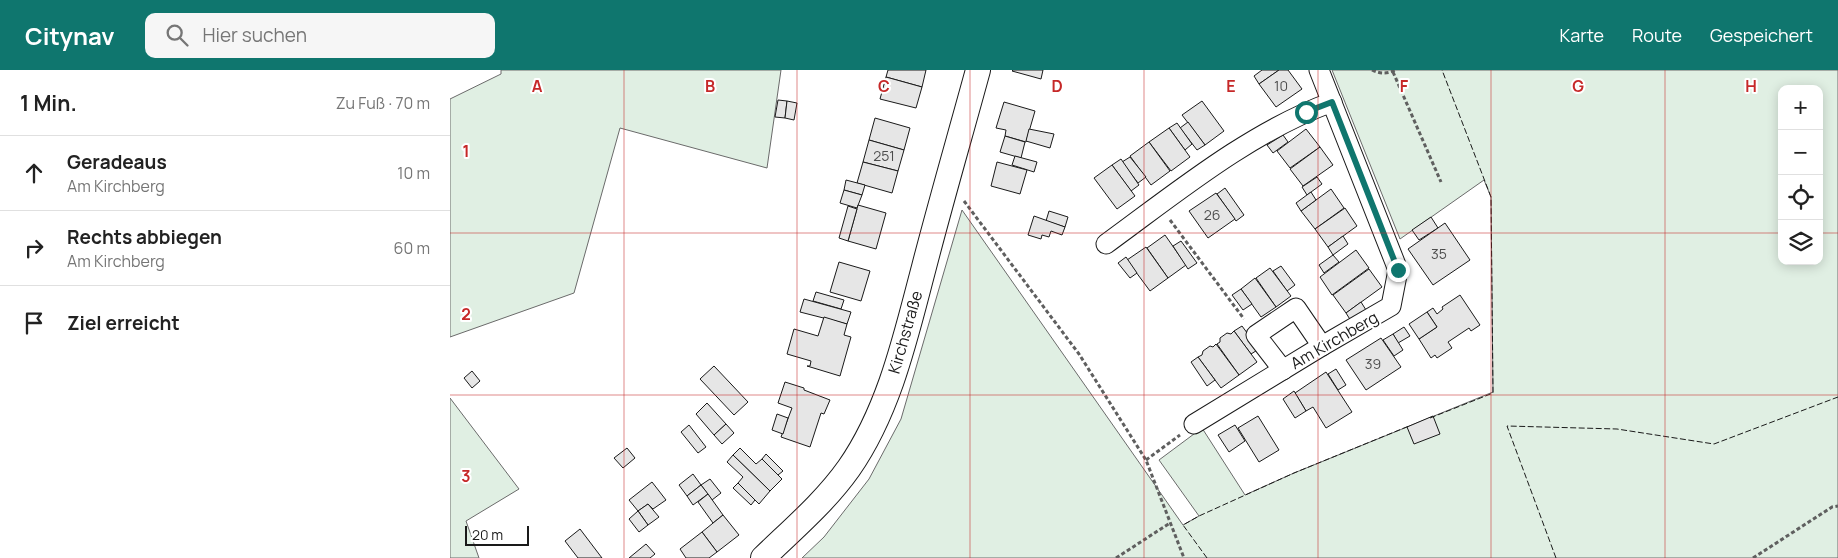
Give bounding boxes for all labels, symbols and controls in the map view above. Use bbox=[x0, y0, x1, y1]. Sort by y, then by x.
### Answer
search box bbox=[145, 13, 495, 58]
text: Citynav bbox=[25, 19, 115, 52]
icon: search bbox=[163, 21, 191, 49]
text: Hier suchen bbox=[203, 22, 307, 48]
text: Karte bbox=[1559, 23, 1604, 47]
text: Route bbox=[1632, 23, 1682, 47]
text: Gespeichert bbox=[1710, 23, 1813, 47]
text: A bbox=[532, 75, 543, 97]
text: B bbox=[705, 75, 715, 97]
text: C bbox=[878, 75, 890, 97]
text: D bbox=[1051, 75, 1063, 97]
text: E bbox=[1226, 75, 1236, 97]
text: F bbox=[1400, 75, 1409, 97]
text: G bbox=[1572, 75, 1584, 97]
text: H bbox=[1745, 75, 1757, 97]
house number: 10 bbox=[1274, 76, 1288, 95]
map controls bbox=[1778, 85, 1823, 265]
button: + bbox=[1778, 85, 1823, 130]
text: 1 Min. bbox=[20, 89, 77, 117]
text: Zu Fuß · 70 m bbox=[336, 92, 430, 114]
route start bbox=[1295, 101, 1318, 124]
button: − bbox=[1778, 130, 1823, 175]
text: 1 bbox=[462, 140, 470, 162]
house number: 251 bbox=[873, 146, 895, 165]
text: Geradeaus bbox=[67, 149, 167, 175]
icon: ahead bbox=[20, 159, 48, 187]
text: 10 m bbox=[397, 162, 430, 184]
text: Am Kirchberg bbox=[67, 175, 165, 197]
button: locate bbox=[1778, 175, 1823, 220]
house number: 26 bbox=[1204, 205, 1220, 224]
button: layers bbox=[1778, 220, 1823, 265]
text: Rechts abbiegen bbox=[67, 224, 222, 250]
icon: right bbox=[20, 234, 48, 262]
text: 60 m bbox=[394, 237, 430, 259]
house number: 35 bbox=[1431, 244, 1447, 263]
text: Am Kirchberg bbox=[67, 250, 165, 272]
route end bbox=[1387, 259, 1410, 282]
street label: Kirchstraße bbox=[883, 288, 927, 376]
text: 2 bbox=[461, 303, 471, 325]
street label: Am Kirchberg bbox=[1286, 306, 1382, 374]
icon: arrive bbox=[20, 309, 48, 337]
text: Ziel erreicht bbox=[67, 310, 180, 336]
house number: 39 bbox=[1365, 354, 1381, 373]
text: 3 bbox=[461, 465, 471, 487]
scale bar bbox=[465, 523, 529, 546]
text: 20 m bbox=[472, 525, 503, 544]

